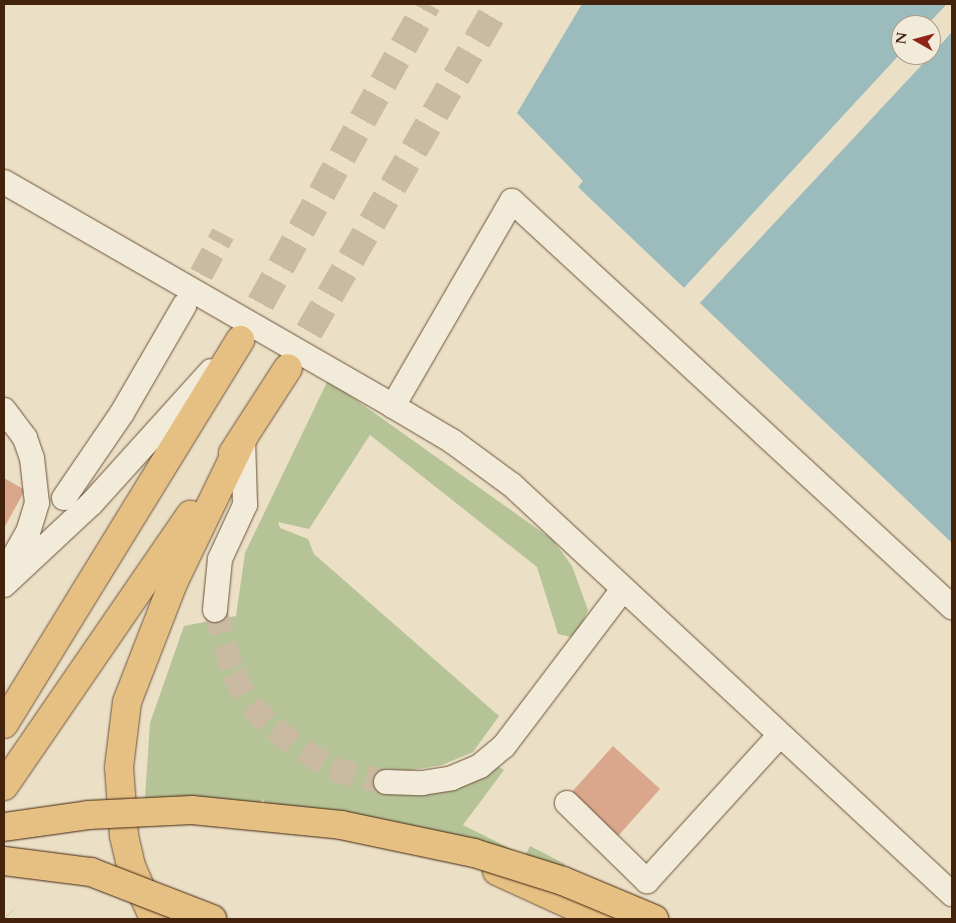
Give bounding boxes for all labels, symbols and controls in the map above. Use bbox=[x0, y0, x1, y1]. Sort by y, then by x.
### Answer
north arrow bbox=[891, 15, 941, 65]
text: N bbox=[891, 31, 912, 45]

